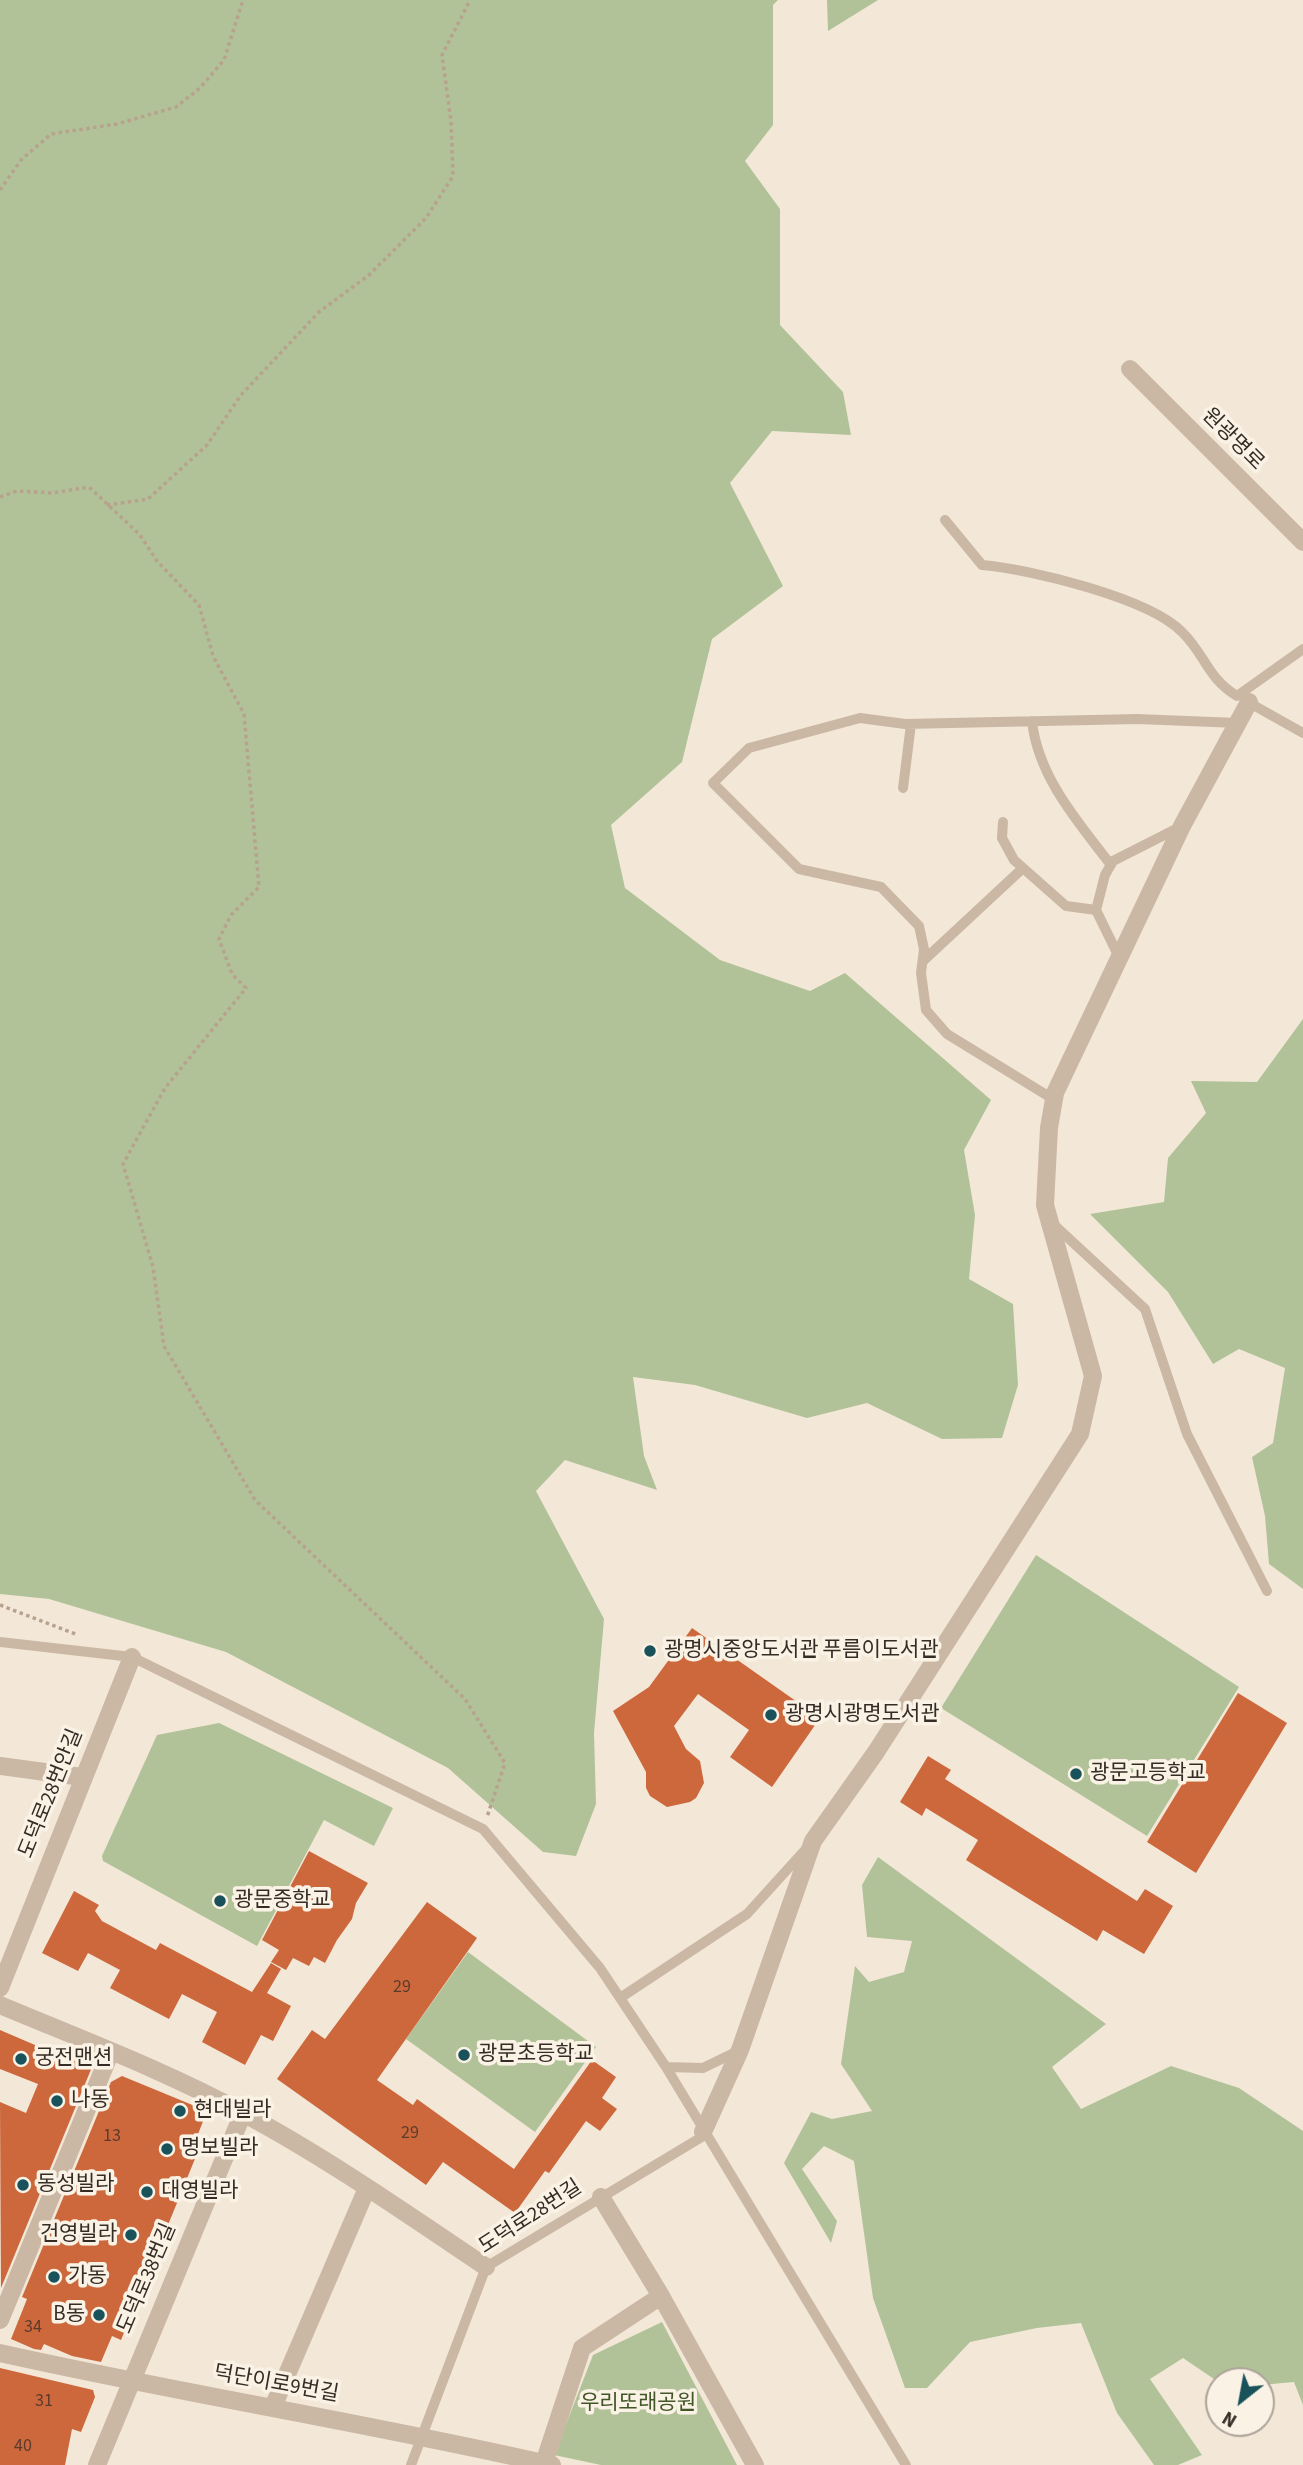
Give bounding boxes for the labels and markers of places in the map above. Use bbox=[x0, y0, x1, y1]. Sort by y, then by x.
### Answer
place label: 광명시중앙도서관 푸름이도서관 bbox=[664, 1638, 939, 1664]
marker: 광명시중앙도서관 푸름이도서관 bbox=[642, 1643, 658, 1659]
place label: 광명시광명도서관 bbox=[785, 1702, 940, 1728]
marker: 광명시광명도서관 bbox=[763, 1707, 779, 1723]
place label: 광문고등학교 bbox=[1090, 1761, 1206, 1787]
marker: 광문고등학교 bbox=[1068, 1766, 1084, 1782]
place label: 광문중학교 bbox=[234, 1888, 331, 1914]
marker: 광문중학교 bbox=[212, 1893, 228, 1909]
place label: 광문초등학교 bbox=[478, 2042, 594, 2068]
place label: 궁전맨션 bbox=[35, 2046, 112, 2072]
marker: 광문초등학교 bbox=[456, 2047, 472, 2063]
marker: 궁전맨션 bbox=[13, 2051, 29, 2067]
place label: 나동 bbox=[71, 2088, 110, 2114]
marker: 나동 bbox=[49, 2093, 65, 2109]
place label: 현대빌라 bbox=[194, 2098, 271, 2124]
marker: 현대빌라 bbox=[172, 2103, 188, 2119]
place label: 명보빌라 bbox=[181, 2136, 258, 2162]
marker: 명보빌라 bbox=[159, 2141, 175, 2157]
place label: 동성빌라 bbox=[37, 2172, 114, 2198]
marker: 동성빌라 bbox=[15, 2177, 31, 2193]
place label: 대영빌라 bbox=[161, 2179, 238, 2205]
marker: 대영빌라 bbox=[139, 2184, 155, 2200]
place label: 건영빌라 bbox=[40, 2222, 117, 2248]
marker: 건영빌라 bbox=[123, 2227, 139, 2243]
place label: 가동 bbox=[68, 2264, 107, 2290]
marker: 가동 bbox=[46, 2269, 62, 2285]
place label: B동 bbox=[53, 2302, 85, 2328]
marker: B동 bbox=[91, 2307, 107, 2323]

